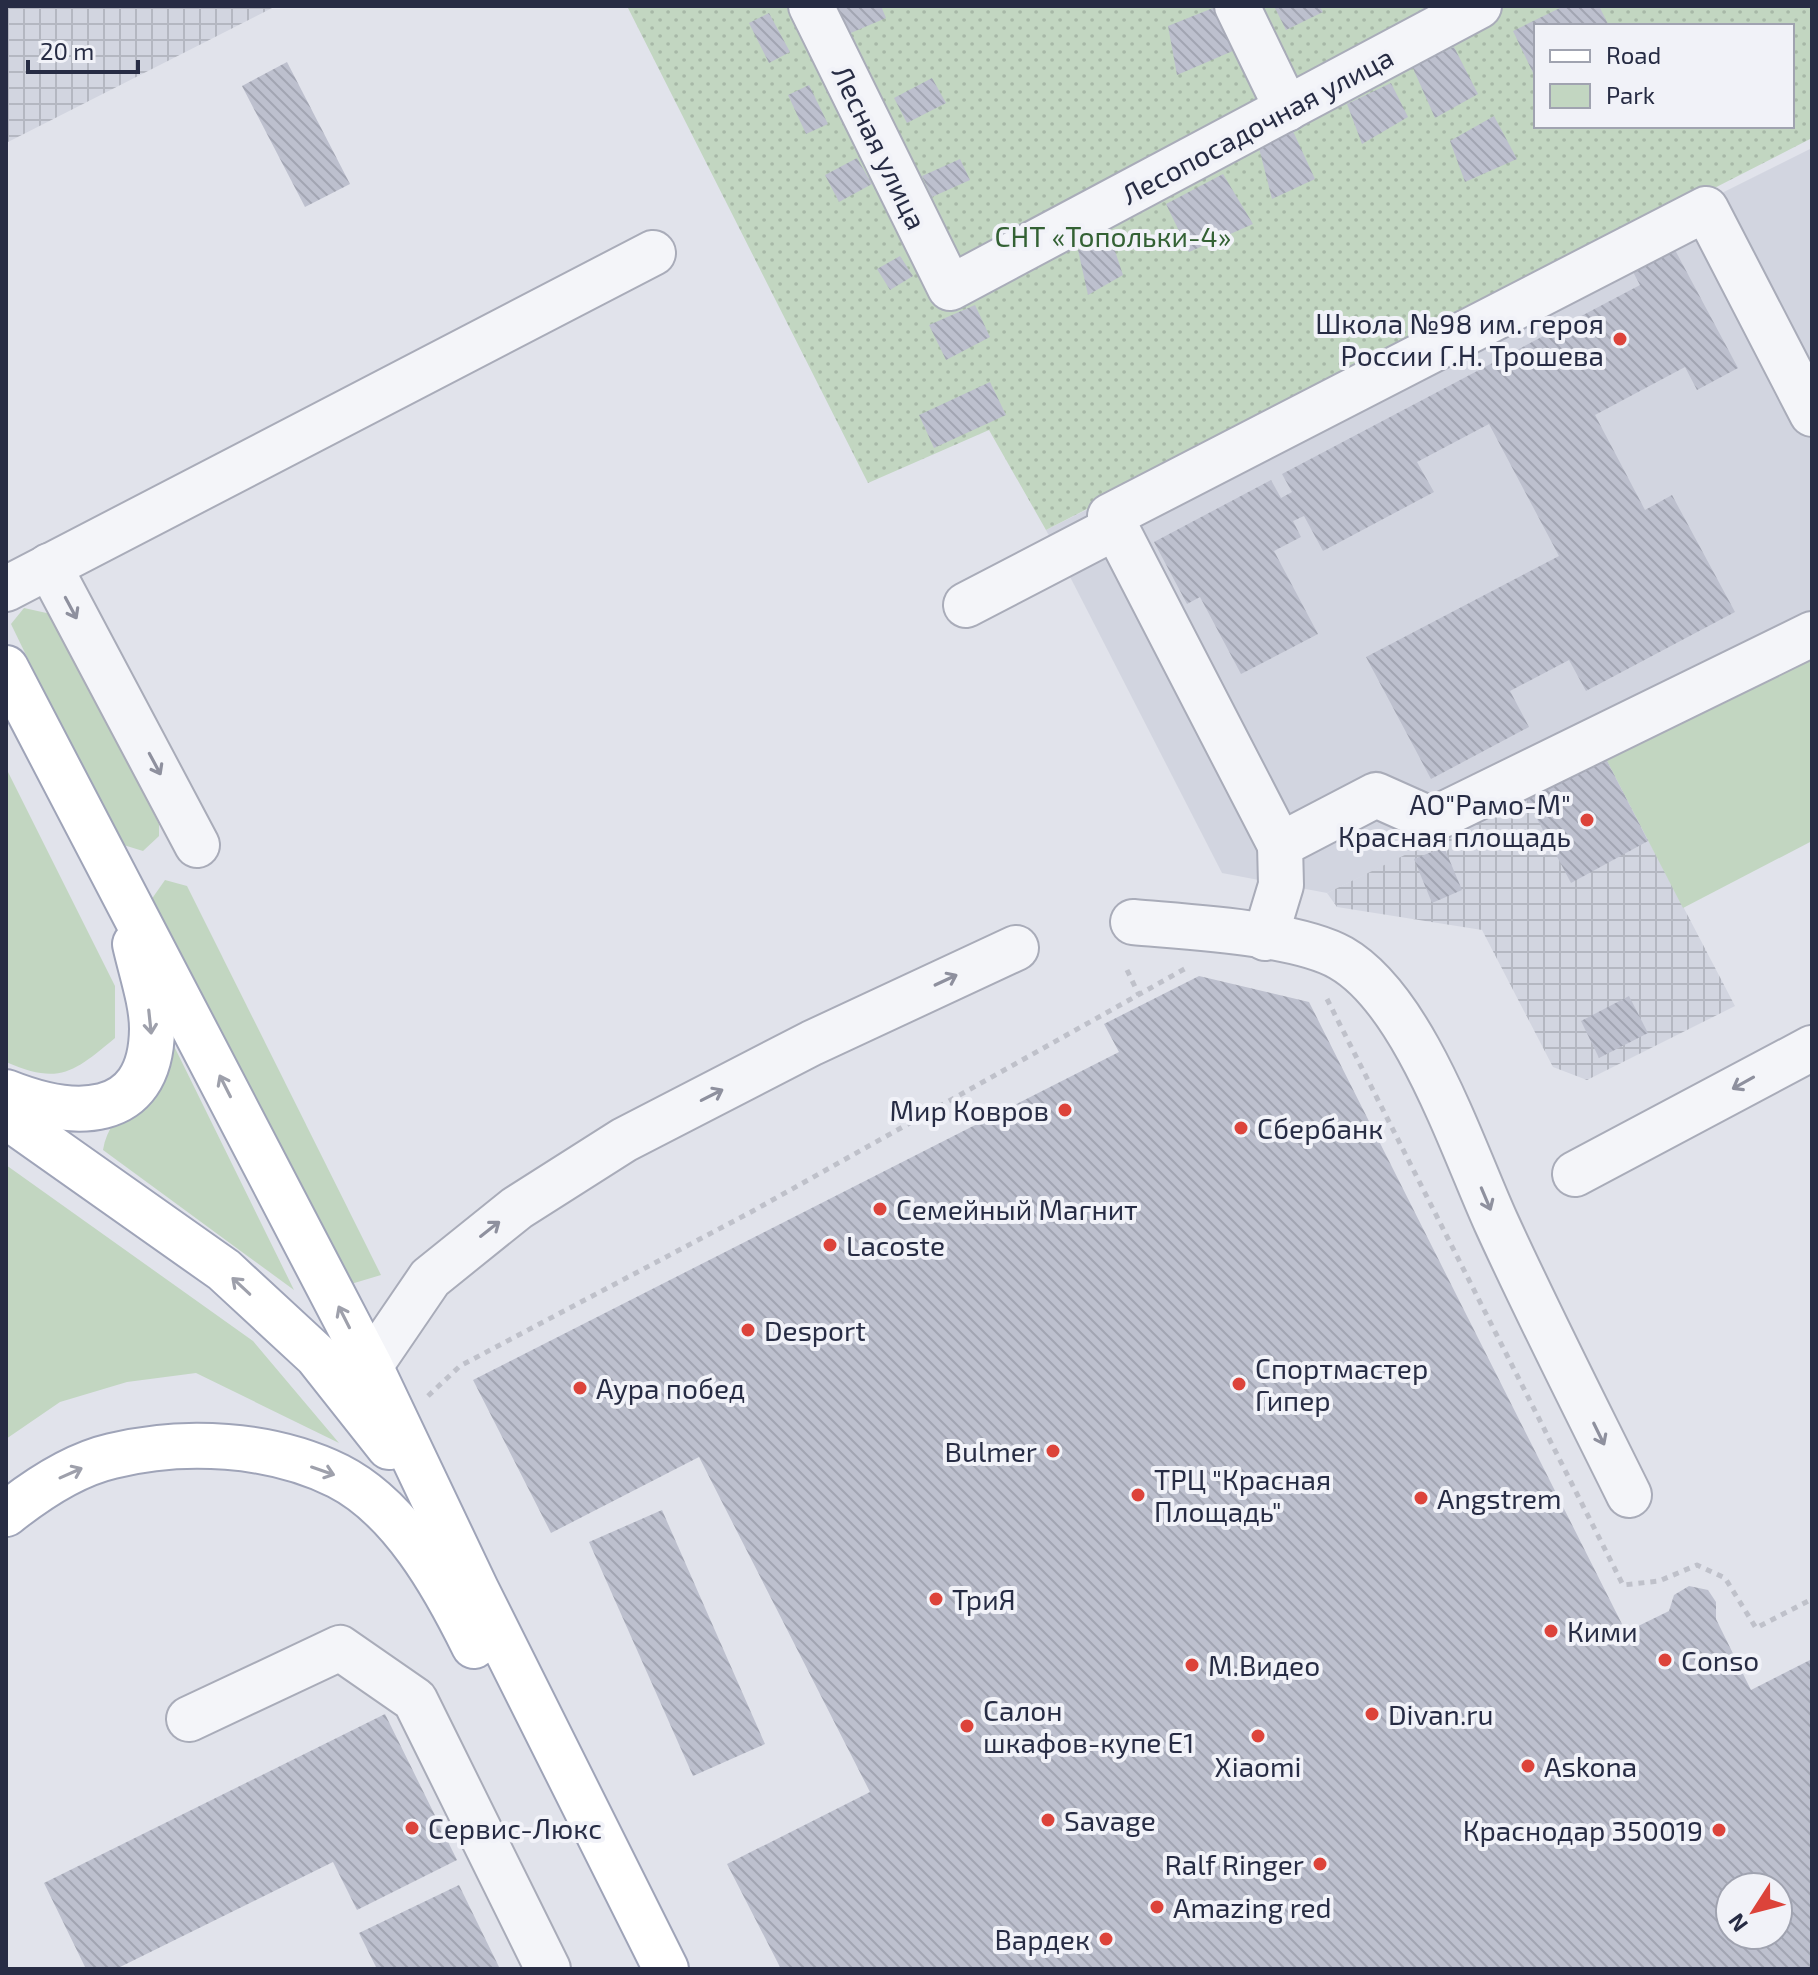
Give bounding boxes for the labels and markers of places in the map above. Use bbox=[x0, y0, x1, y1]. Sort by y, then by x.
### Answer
place label: Школа №98 им. героя России Г.Н. Трошева bbox=[1315, 306, 1604, 372]
marker: Школа №98 им. героя России Г.Н. Трошева bbox=[1611, 330, 1629, 348]
place label: АО"Рамо-М" Красная площадь bbox=[1338, 787, 1571, 853]
marker: АО"Рамо-М" Красная площадь bbox=[1578, 811, 1596, 829]
place label: Мир Ковров bbox=[890, 1093, 1049, 1127]
marker: Мир Ковров bbox=[1056, 1101, 1074, 1119]
place label: Сбербанк bbox=[1257, 1111, 1383, 1145]
marker: Сбербанк bbox=[1232, 1119, 1250, 1137]
place label: Семейный Магнит bbox=[896, 1192, 1138, 1226]
marker: Семейный Магнит bbox=[871, 1200, 889, 1218]
place label: Lacoste bbox=[846, 1228, 945, 1262]
marker: Lacoste bbox=[821, 1236, 839, 1254]
place label: Desport bbox=[764, 1313, 866, 1347]
marker: Desport bbox=[739, 1321, 757, 1339]
place label: Спортмастер Гипер bbox=[1255, 1351, 1428, 1417]
place label: Аура побед bbox=[596, 1371, 745, 1405]
marker: Спортмастер Гипер bbox=[1230, 1375, 1248, 1393]
marker: Аура побед bbox=[571, 1379, 589, 1397]
place label: Bulmer bbox=[945, 1434, 1037, 1468]
marker: Bulmer bbox=[1044, 1442, 1062, 1460]
place label: ТРЦ "Красная Площадь" bbox=[1154, 1462, 1331, 1528]
place label: Angstrem bbox=[1437, 1481, 1562, 1515]
marker: ТРЦ "Красная Площадь" bbox=[1129, 1486, 1147, 1504]
marker: Angstrem bbox=[1412, 1489, 1430, 1507]
place label: ТриЯ bbox=[952, 1582, 1016, 1616]
marker: ТриЯ bbox=[927, 1590, 945, 1608]
place label: Кими bbox=[1567, 1614, 1638, 1648]
marker: Кими bbox=[1542, 1622, 1560, 1640]
place label: Conso bbox=[1681, 1643, 1759, 1677]
place label: М.Видео bbox=[1208, 1648, 1320, 1682]
marker: Conso bbox=[1656, 1651, 1674, 1669]
marker: М.Видео bbox=[1183, 1656, 1201, 1674]
place label: Салон шкафов-купе Е1 bbox=[983, 1693, 1194, 1759]
place label: Divan.ru bbox=[1388, 1697, 1493, 1731]
marker: Divan.ru bbox=[1363, 1705, 1381, 1723]
marker: Салон шкафов-купе Е1 bbox=[958, 1717, 976, 1735]
marker: Xiaomi bbox=[1249, 1727, 1267, 1745]
place label: Xiaomi bbox=[1215, 1749, 1301, 1783]
place label: Askona bbox=[1544, 1749, 1637, 1783]
marker: Askona bbox=[1519, 1757, 1537, 1775]
place label: Savage bbox=[1064, 1803, 1156, 1837]
place label: Сервис-Люкс bbox=[428, 1811, 602, 1845]
marker: Savage bbox=[1039, 1811, 1057, 1829]
place label: Краснодар 350019 bbox=[1463, 1813, 1703, 1847]
marker: Сервис-Люкс bbox=[403, 1819, 421, 1837]
marker: Краснодар 350019 bbox=[1710, 1821, 1728, 1839]
place label: Ralf Ringer bbox=[1164, 1847, 1304, 1881]
marker: Ralf Ringer bbox=[1311, 1855, 1329, 1873]
place label: Amazing red bbox=[1173, 1890, 1332, 1924]
marker: Amazing red bbox=[1148, 1898, 1166, 1916]
place label: Вардек bbox=[994, 1922, 1090, 1956]
marker: Вардек bbox=[1097, 1930, 1115, 1948]

